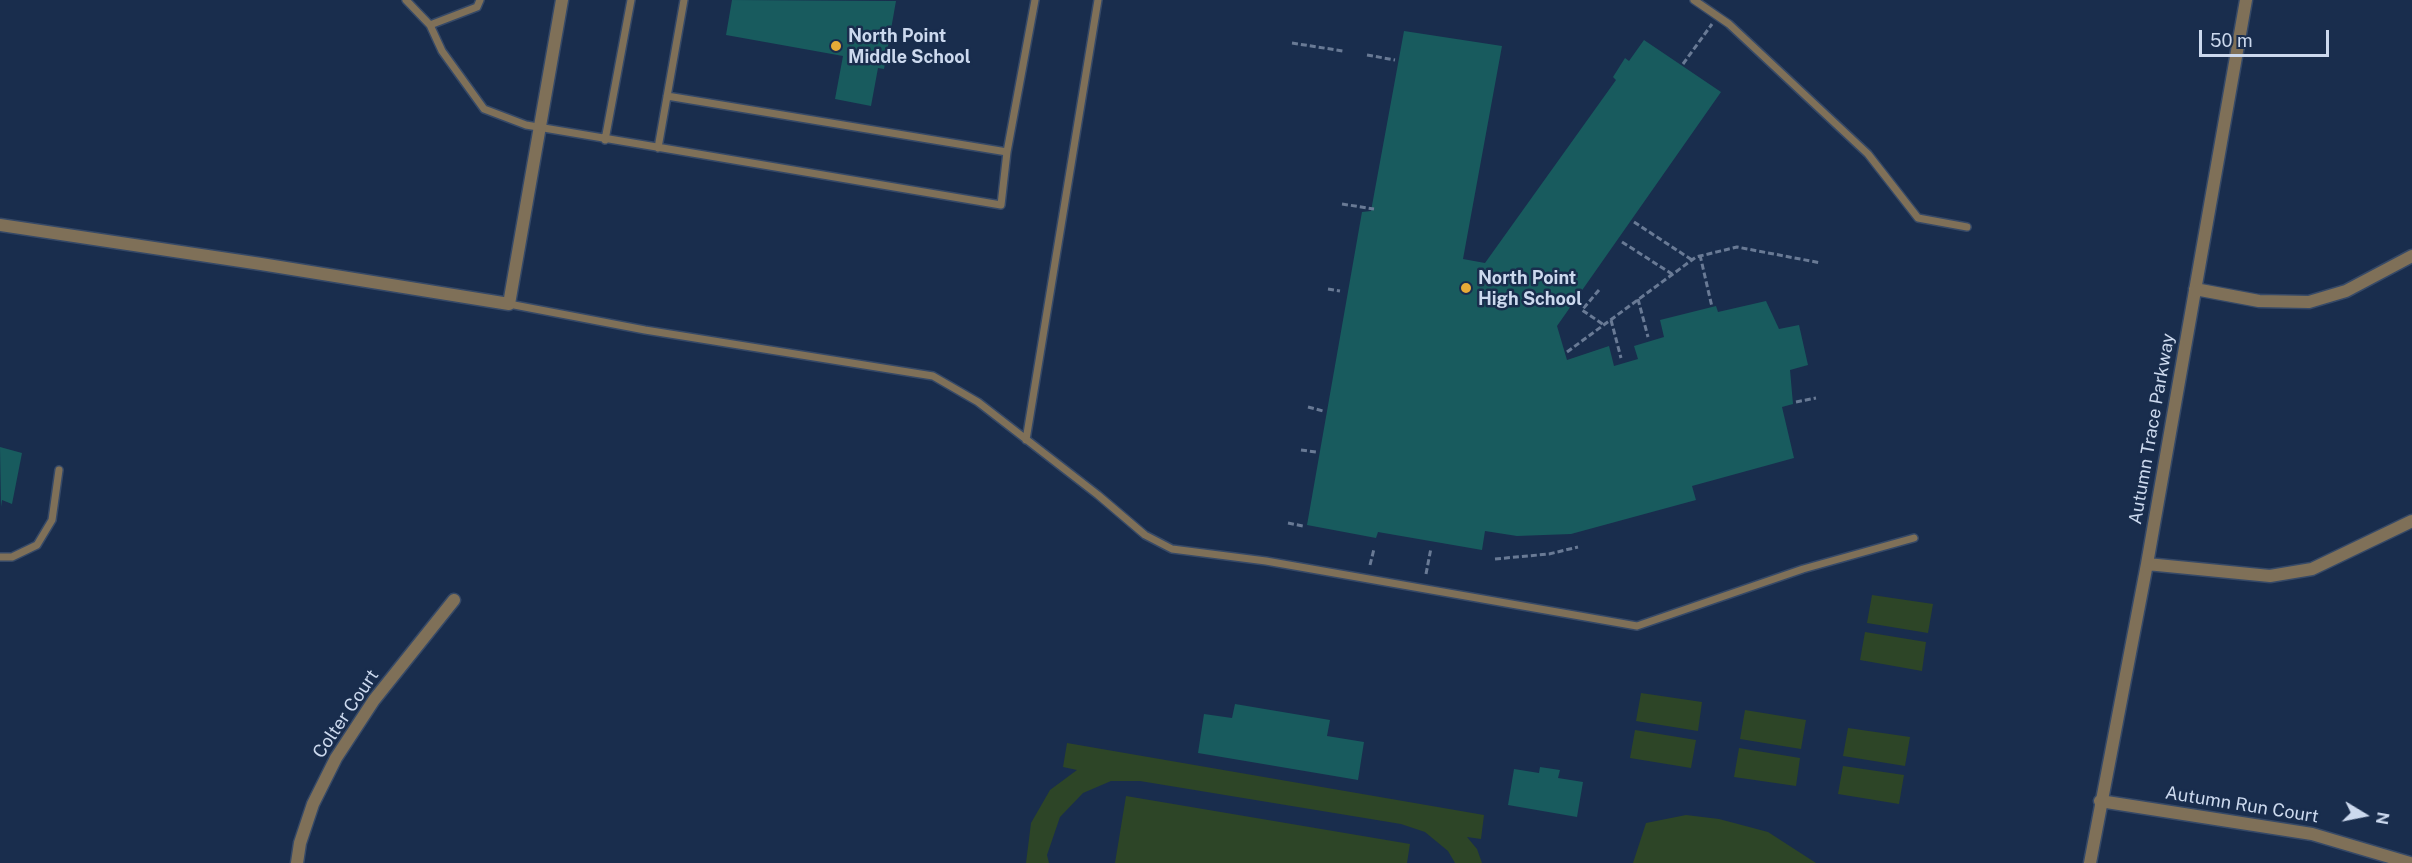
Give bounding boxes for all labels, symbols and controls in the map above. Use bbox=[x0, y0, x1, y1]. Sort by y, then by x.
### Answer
scale bar bbox=[2202, 18, 2332, 56]
place label: North Point Middle School bbox=[848, 25, 971, 68]
text: 50 m bbox=[2210, 30, 2253, 51]
marker: North Point Middle School bbox=[829, 39, 843, 53]
place label: North Point High School bbox=[1478, 267, 1582, 310]
marker: North Point High School bbox=[1459, 281, 1473, 295]
street label: Autumn Trace Parkway bbox=[2125, 332, 2179, 526]
street label: Colter Court bbox=[308, 665, 384, 763]
street label: Autumn Run Court bbox=[2164, 782, 2320, 828]
north arrow bbox=[2334, 785, 2394, 845]
text: N bbox=[2372, 810, 2393, 826]

